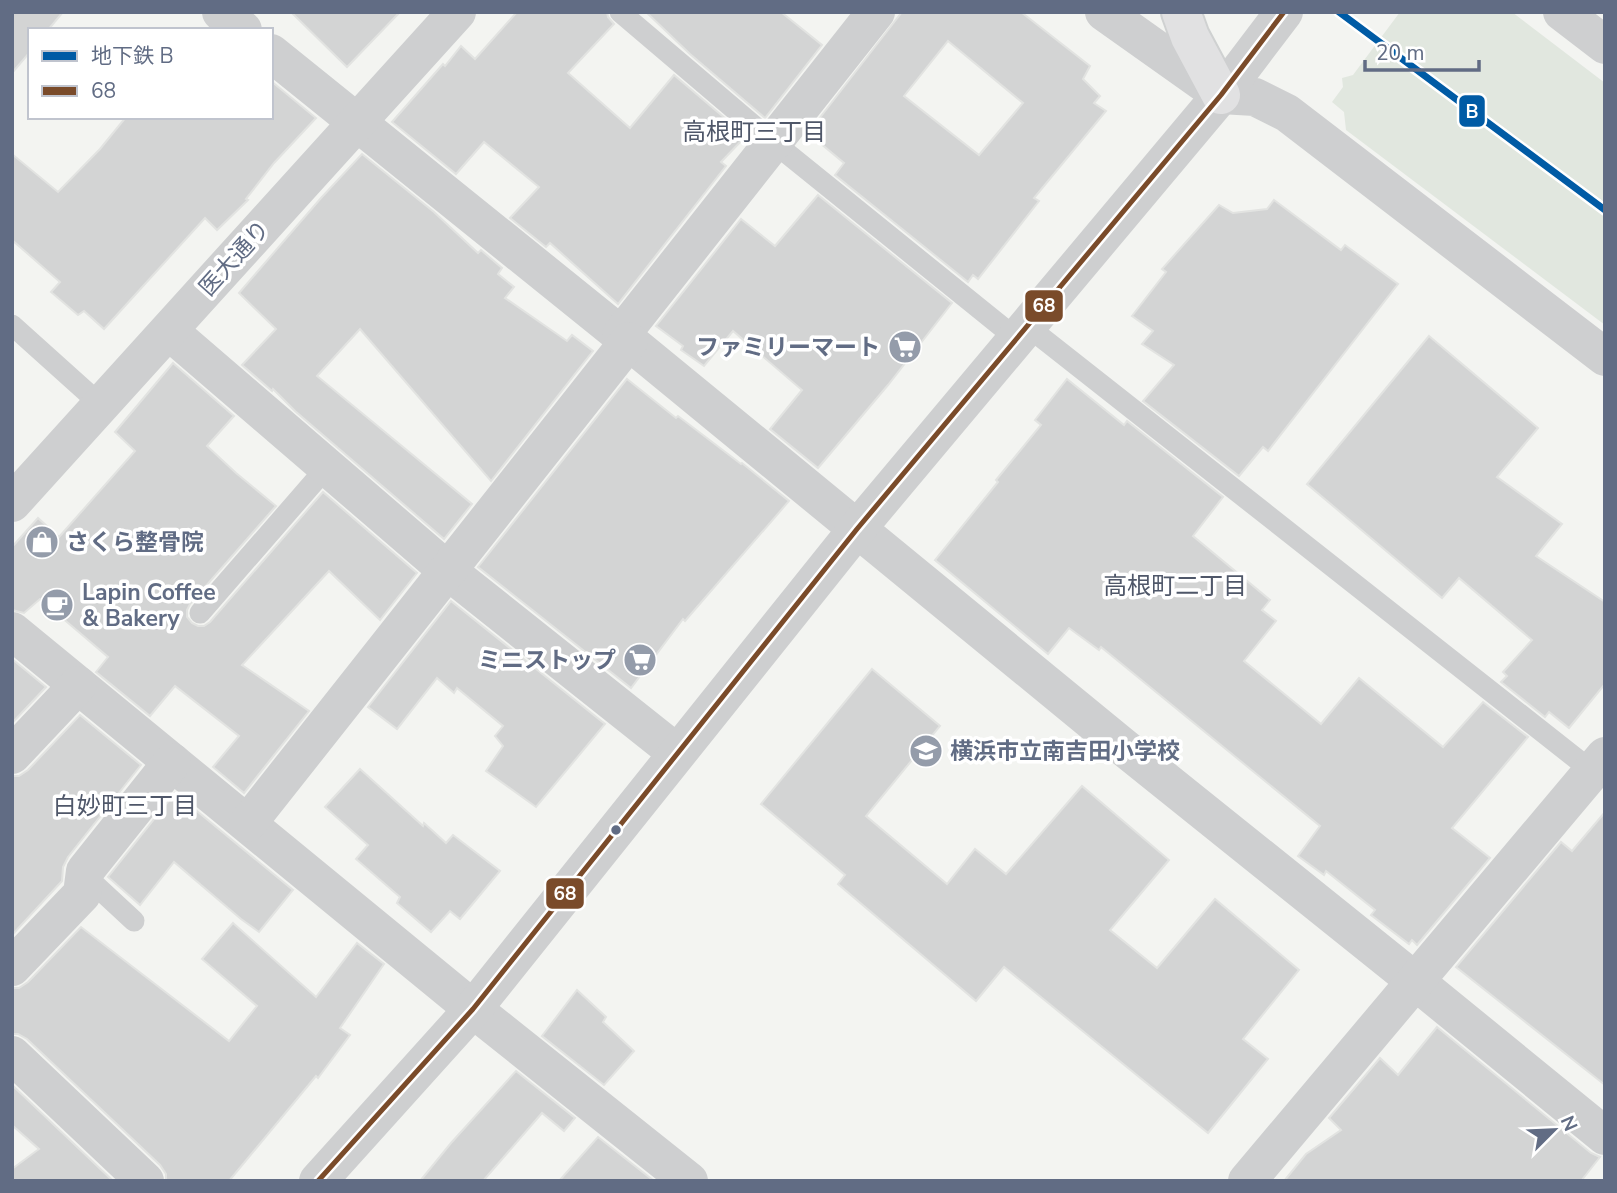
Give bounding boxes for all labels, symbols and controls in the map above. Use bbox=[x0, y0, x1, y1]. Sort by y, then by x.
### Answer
legend bbox=[28, 28, 273, 119]
scale bar bbox=[1365, 28, 1479, 72]
text: 20 m bbox=[1376, 39, 1425, 67]
text: 地下鉄 B bbox=[91, 42, 174, 70]
text: 68 bbox=[91, 77, 116, 105]
line badge: B bbox=[1458, 94, 1486, 128]
text: B bbox=[1465, 99, 1479, 125]
district label: 高根町三丁目 bbox=[682, 116, 826, 148]
street label: 医大通り bbox=[192, 214, 277, 303]
line badge: 68 bbox=[1024, 289, 1064, 323]
text: 68 bbox=[1033, 293, 1055, 319]
supermarket icon: ファミリーマート bbox=[886, 328, 924, 366]
place label: ファミリーマート bbox=[696, 332, 880, 363]
shop icon: さくら整骨院 bbox=[23, 523, 61, 561]
place label: さくら整骨院 bbox=[66, 527, 204, 558]
district label: 高根町二丁目 bbox=[1103, 570, 1247, 602]
place label: Lapin Coffee & Bakery bbox=[82, 577, 216, 634]
cafe icon: Lapin Coffee & Bakery bbox=[38, 586, 76, 624]
supermarket icon: ミニストップ bbox=[621, 641, 659, 679]
place label: ミニストップ bbox=[478, 645, 616, 676]
school or university icon: 横浜市立南吉田小学校 bbox=[907, 732, 945, 770]
place label: 横浜市立南吉田小学校 bbox=[950, 736, 1180, 767]
district label: 白妙町三丁目 bbox=[53, 790, 197, 822]
unlabelled marker bbox=[609, 823, 623, 837]
line badge: 68 bbox=[545, 877, 585, 910]
text: 68 bbox=[554, 881, 576, 907]
north arrow bbox=[1519, 1095, 1589, 1165]
text: N bbox=[1554, 1112, 1583, 1135]

